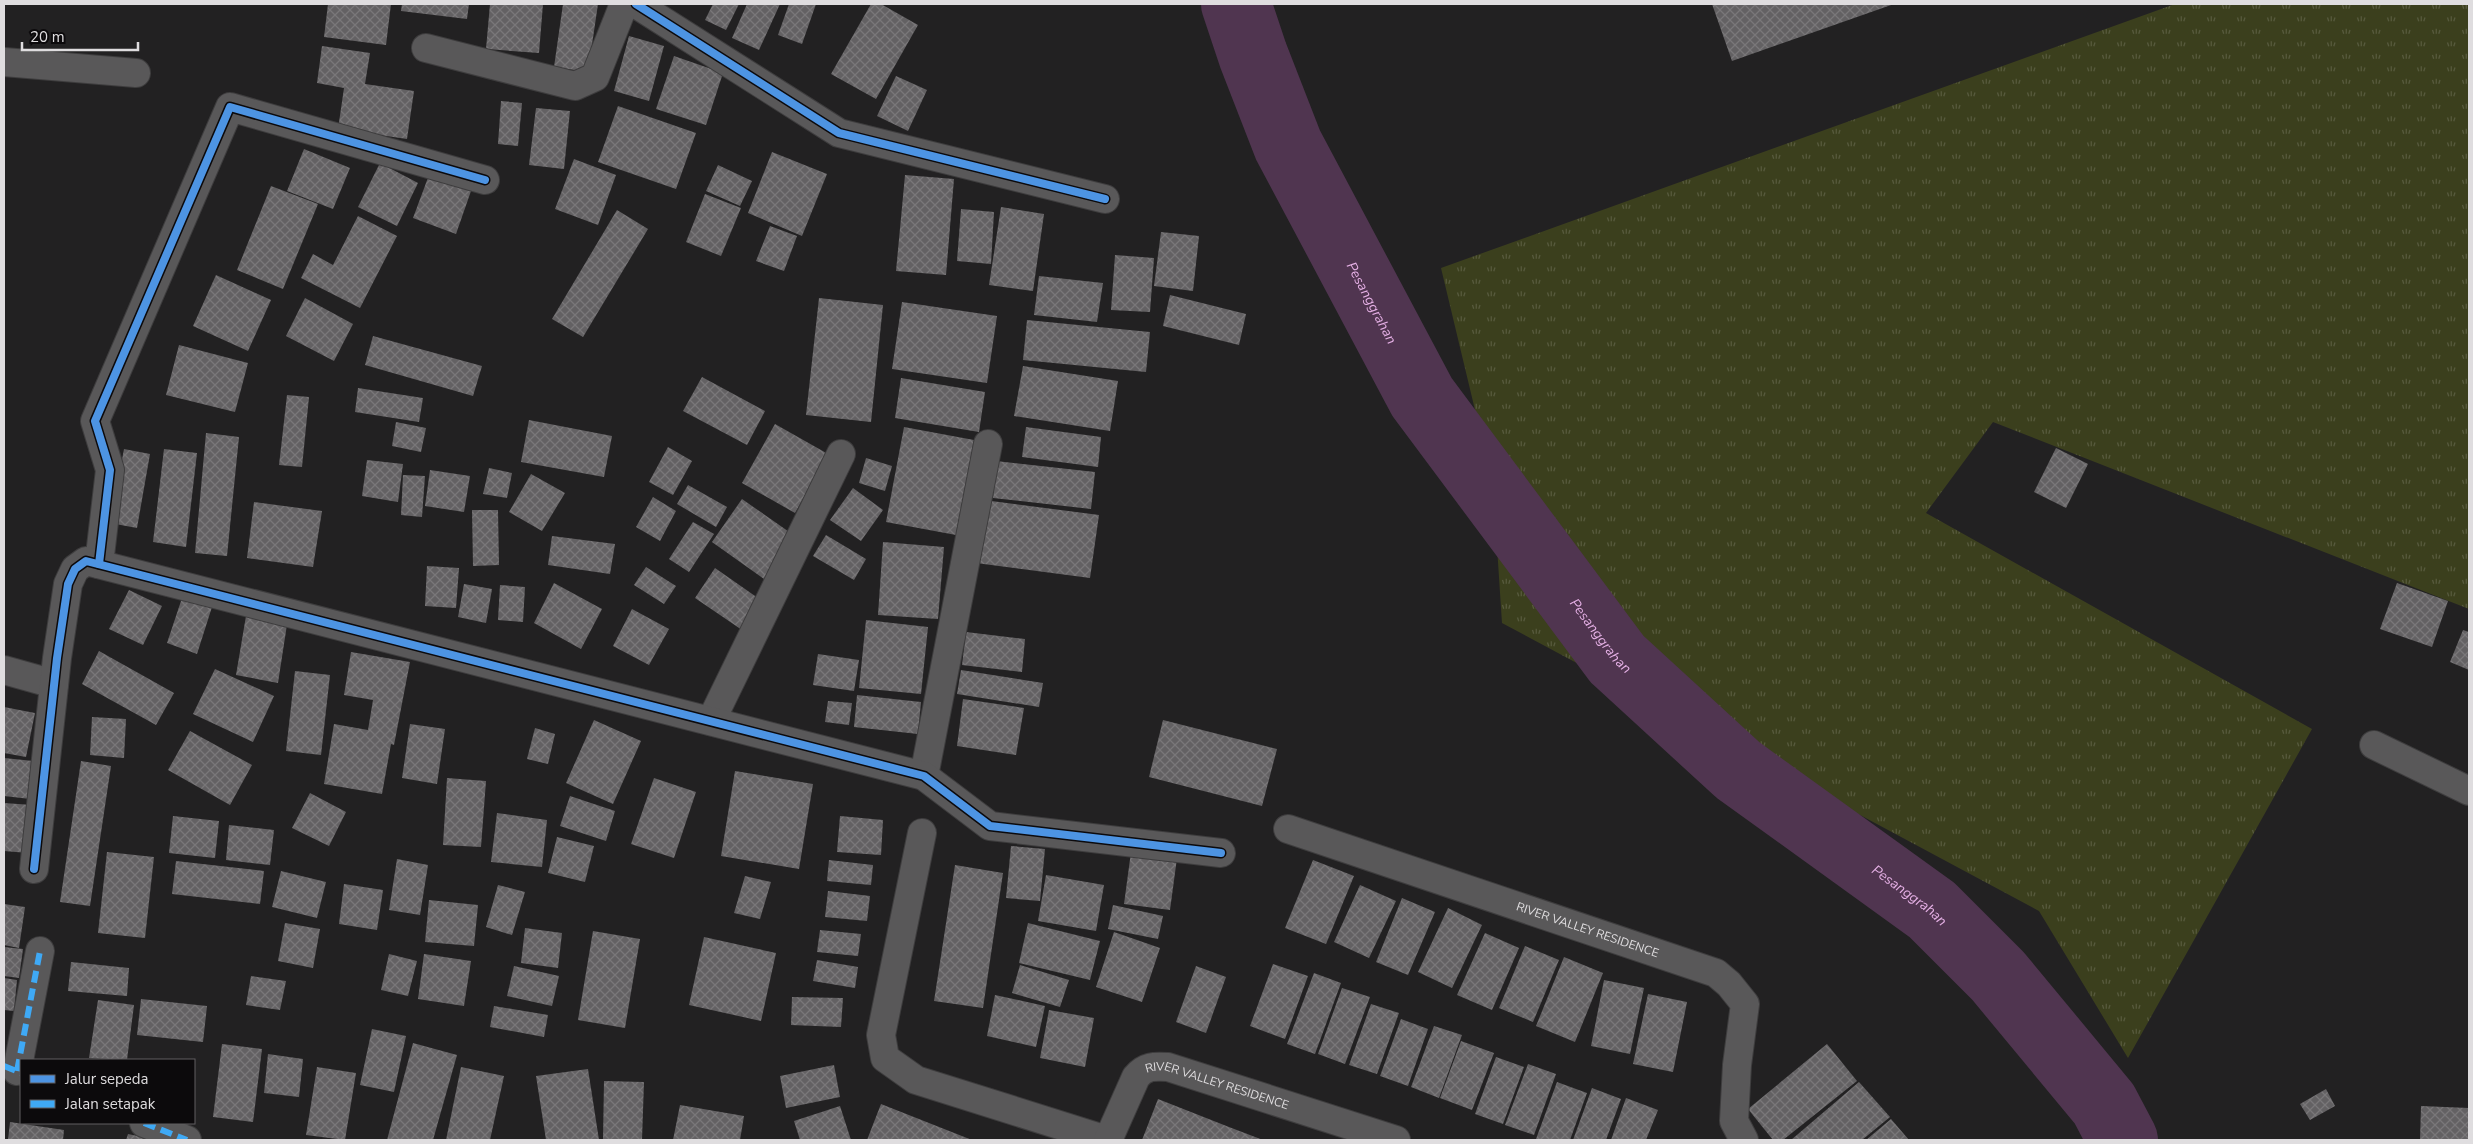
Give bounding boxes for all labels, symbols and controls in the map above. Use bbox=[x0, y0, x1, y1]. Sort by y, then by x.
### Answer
scale bar bbox=[22, 20, 139, 52]
text: 20 m bbox=[30, 27, 65, 47]
water label: Pesanggrahan bbox=[1342, 258, 1401, 347]
water label: Pesanggrahan bbox=[1566, 594, 1636, 677]
water label: Pesanggrahan bbox=[1868, 860, 1952, 930]
street label: RIVER VALLEY RESIDENCE bbox=[1514, 898, 1661, 961]
street label: RIVER VALLEY RESIDENCE bbox=[1143, 1058, 1291, 1113]
legend bbox=[20, 1059, 195, 1124]
text: Jalur sepeda bbox=[64, 1069, 149, 1089]
text: Jalan setapak bbox=[64, 1094, 156, 1114]

